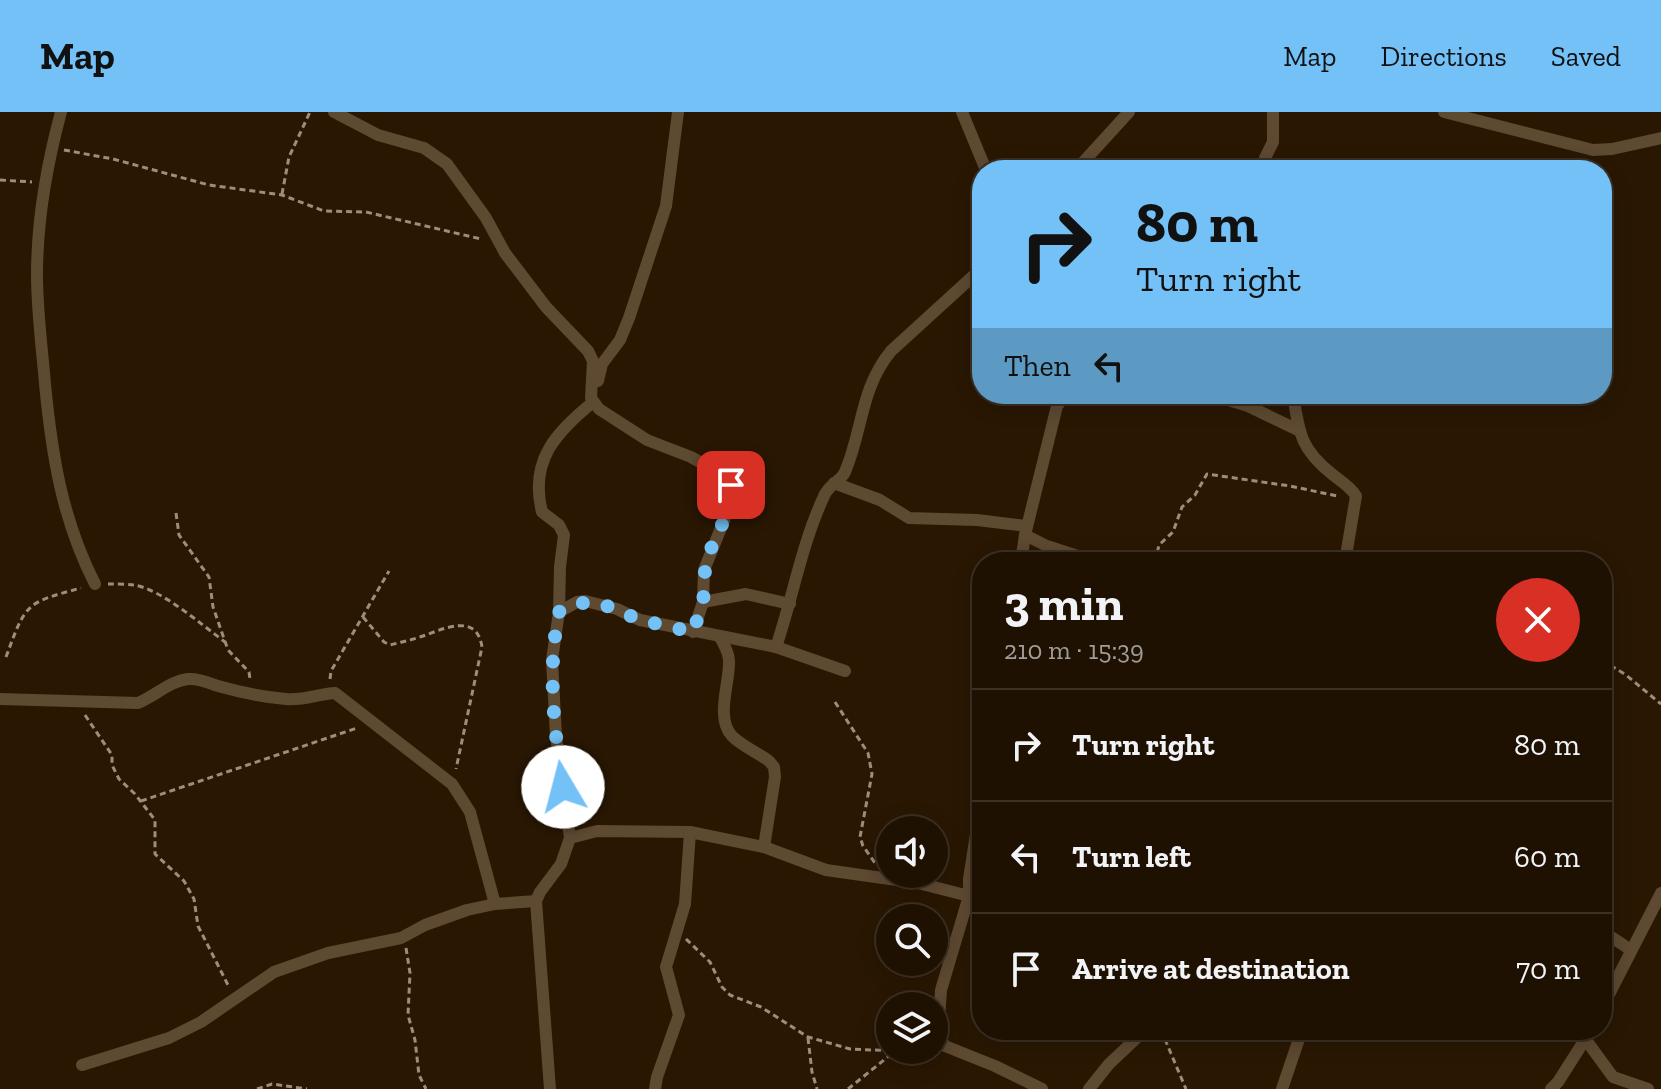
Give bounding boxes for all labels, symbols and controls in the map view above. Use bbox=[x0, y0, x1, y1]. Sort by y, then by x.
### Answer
text: Map bbox=[40, 33, 115, 79]
text: Map bbox=[1283, 40, 1336, 73]
text: Directions bbox=[1380, 40, 1507, 73]
text: Saved bbox=[1551, 40, 1621, 73]
text: 80 m bbox=[1136, 189, 1258, 256]
icon: right bbox=[1004, 192, 1108, 296]
text: Turn right bbox=[1136, 257, 1301, 300]
icon: left bbox=[1087, 344, 1131, 388]
text: Then bbox=[1004, 348, 1071, 384]
pin bbox=[697, 451, 765, 519]
icon: arrive bbox=[709, 463, 753, 507]
text: 3 min bbox=[1004, 575, 1123, 632]
button: close bbox=[1496, 578, 1580, 662]
text: 210 m · 15:39 bbox=[1004, 634, 1144, 666]
icon: right bbox=[1004, 723, 1048, 767]
text: Turn right bbox=[1072, 727, 1214, 763]
text: 80 m bbox=[1514, 727, 1580, 763]
position arrow bbox=[521, 745, 605, 829]
map controls bbox=[876, 816, 948, 1064]
button: sound bbox=[876, 816, 948, 888]
icon: left bbox=[1004, 835, 1048, 879]
text: Turn left bbox=[1072, 839, 1191, 875]
text: 60 m bbox=[1514, 839, 1580, 875]
button: search bbox=[876, 904, 948, 976]
icon: arrive bbox=[1004, 947, 1048, 991]
text: Arrive at destination bbox=[1072, 951, 1349, 987]
text: 70 m bbox=[1516, 951, 1580, 987]
button: layers bbox=[876, 992, 948, 1064]

